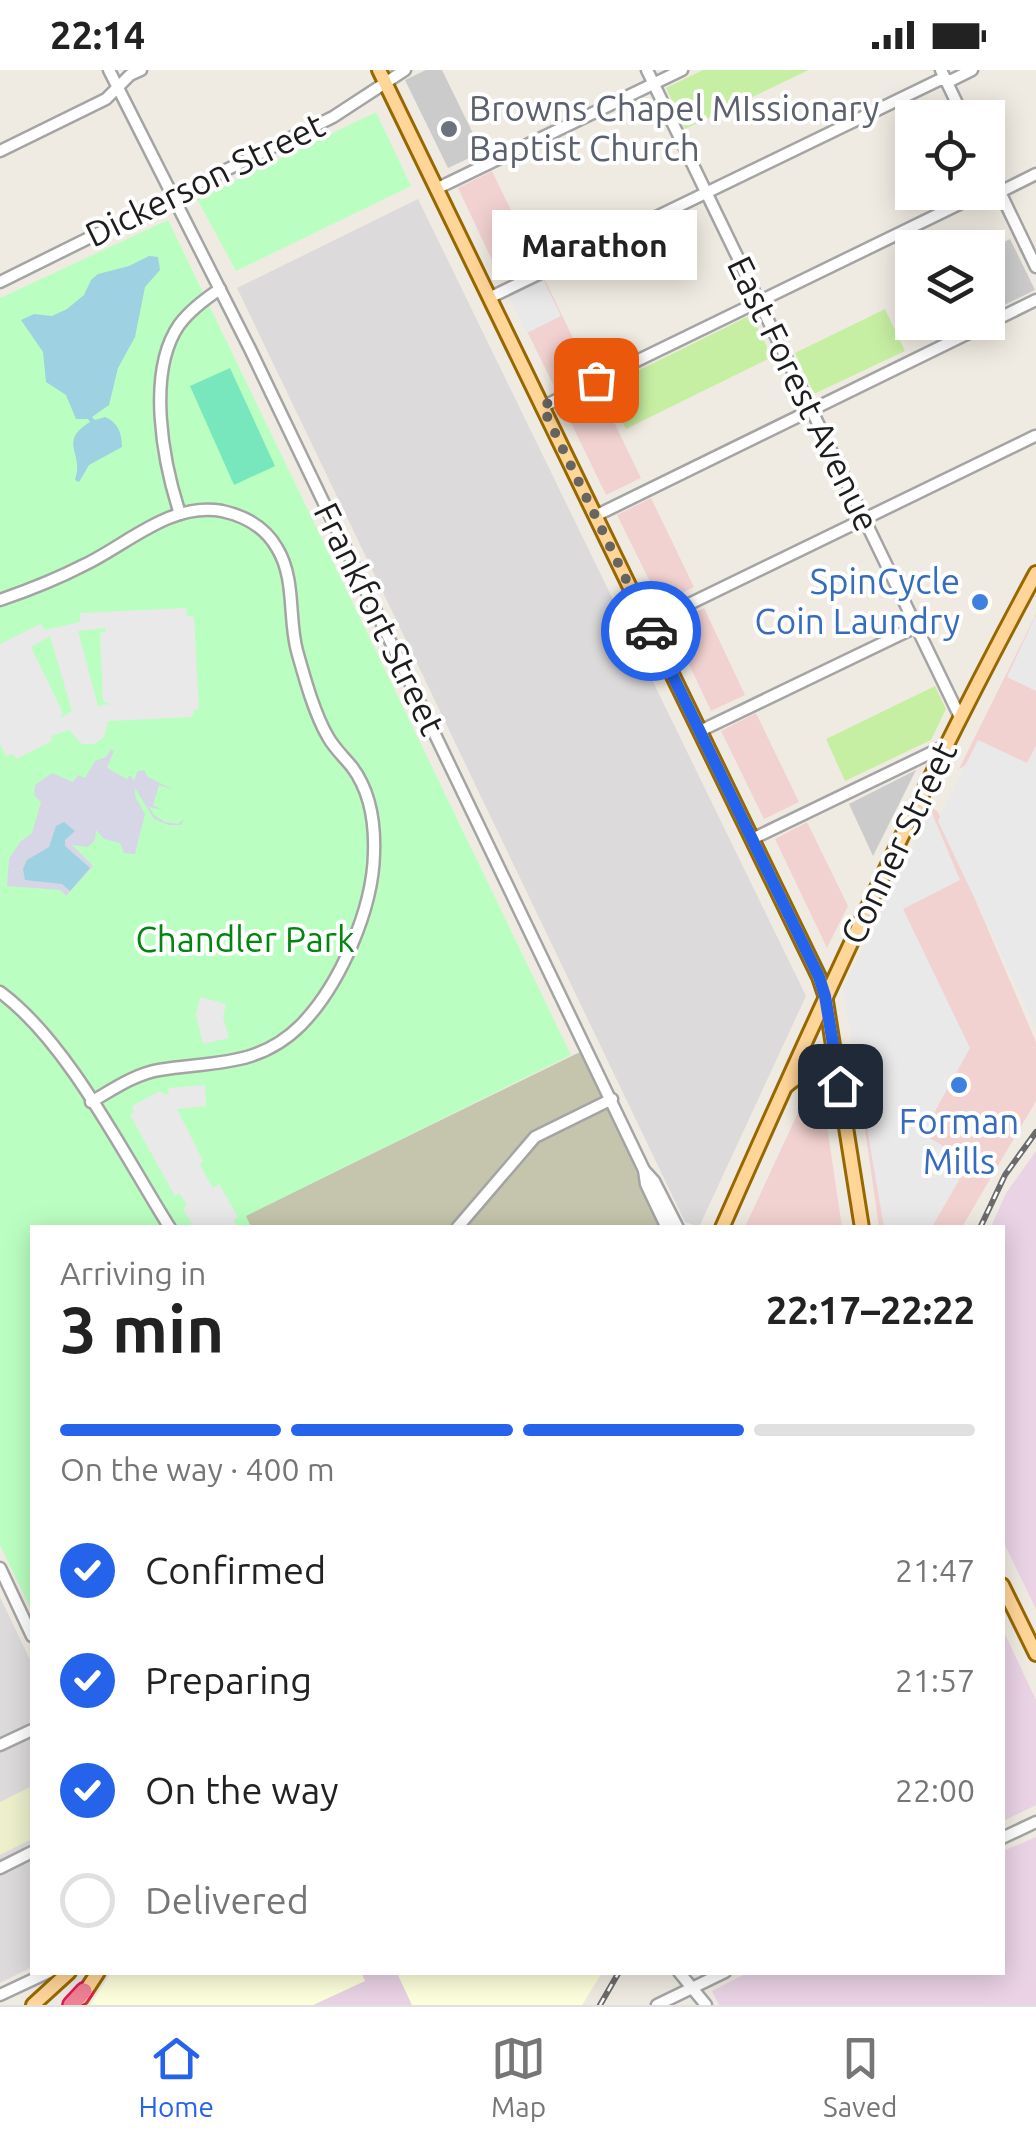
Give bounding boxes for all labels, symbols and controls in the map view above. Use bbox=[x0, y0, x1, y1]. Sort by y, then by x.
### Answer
text: 22:14 bbox=[50, 14, 145, 56]
place label: Browns Chapel MIssionary Baptist Church bbox=[469, 88, 879, 168]
map controls bbox=[895, 100, 1005, 340]
button: locate bbox=[895, 100, 1005, 210]
street label: Dickerson Street bbox=[79, 104, 331, 254]
marker: Browns Chapel MIssionary Baptist Church bbox=[438, 118, 460, 140]
callout: Marathon bbox=[494, 210, 698, 280]
text: Marathon bbox=[521, 227, 668, 263]
button: layers bbox=[895, 230, 1005, 340]
street label: East Forest Avenue bbox=[720, 250, 888, 538]
pin bbox=[554, 338, 639, 423]
icon: bag bbox=[569, 353, 624, 408]
street label: Frankfort Street bbox=[306, 496, 453, 741]
place label: SpinCycle Coin Laundry bbox=[754, 561, 960, 641]
courier bbox=[601, 581, 701, 681]
marker: SpinCycle Coin Laundry bbox=[969, 591, 991, 613]
icon: car bbox=[624, 604, 679, 659]
street label: Conner Street bbox=[832, 735, 964, 950]
park label: Chandler Park bbox=[135, 919, 355, 959]
pin bbox=[798, 1044, 883, 1129]
icon: home bbox=[813, 1059, 868, 1114]
marker: Forman Mills bbox=[948, 1074, 970, 1096]
place label: Forman Mills bbox=[899, 1101, 1019, 1181]
text: Arriving in bbox=[60, 1255, 206, 1291]
text: 22:17–22:22 bbox=[766, 1289, 975, 1331]
text: 3 min bbox=[60, 1292, 224, 1365]
text: On the way · 400 m bbox=[60, 1451, 335, 1487]
icon: check bbox=[60, 1543, 115, 1598]
text: Confirmed bbox=[145, 1549, 326, 1591]
text: 21:47 bbox=[895, 1552, 975, 1588]
icon: check bbox=[60, 1653, 115, 1708]
text: Preparing bbox=[145, 1659, 312, 1701]
text: 21:57 bbox=[895, 1662, 975, 1698]
icon: check bbox=[60, 1763, 115, 1818]
text: On the way bbox=[145, 1769, 338, 1811]
text: 22:00 bbox=[895, 1772, 975, 1808]
text: Delivered bbox=[145, 1879, 309, 1921]
tab: Home bbox=[138, 2031, 214, 2122]
tab: Map bbox=[491, 2031, 546, 2122]
tab: Saved bbox=[823, 2031, 898, 2122]

